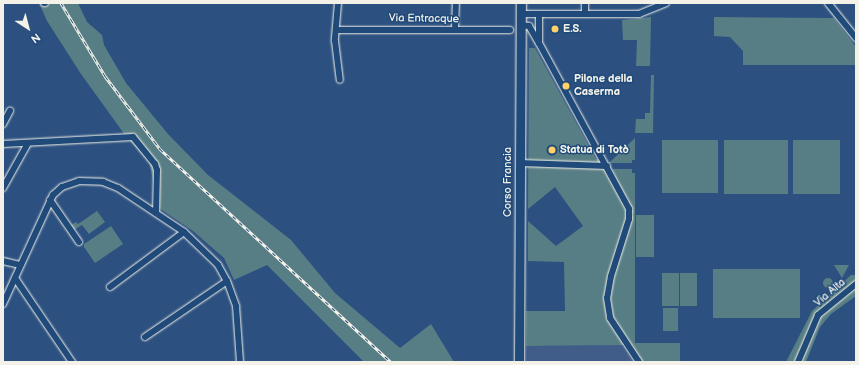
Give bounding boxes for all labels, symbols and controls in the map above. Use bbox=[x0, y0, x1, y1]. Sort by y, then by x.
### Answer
north arrow bbox=[8, 8, 48, 48]
street label: Via Entracque bbox=[389, 12, 459, 26]
place label: E.S. bbox=[563, 22, 582, 36]
marker: E.S. bbox=[550, 24, 560, 34]
text: N bbox=[28, 30, 43, 46]
place label: Pilone della Caserma bbox=[574, 73, 633, 99]
marker: Pilone della Caserma bbox=[561, 81, 571, 91]
place label: Statua di Totò bbox=[560, 143, 629, 157]
marker: Statua di Totò bbox=[547, 145, 557, 155]
street label: Corso Francia bbox=[501, 147, 515, 217]
street label: Via Alta bbox=[812, 276, 848, 310]

